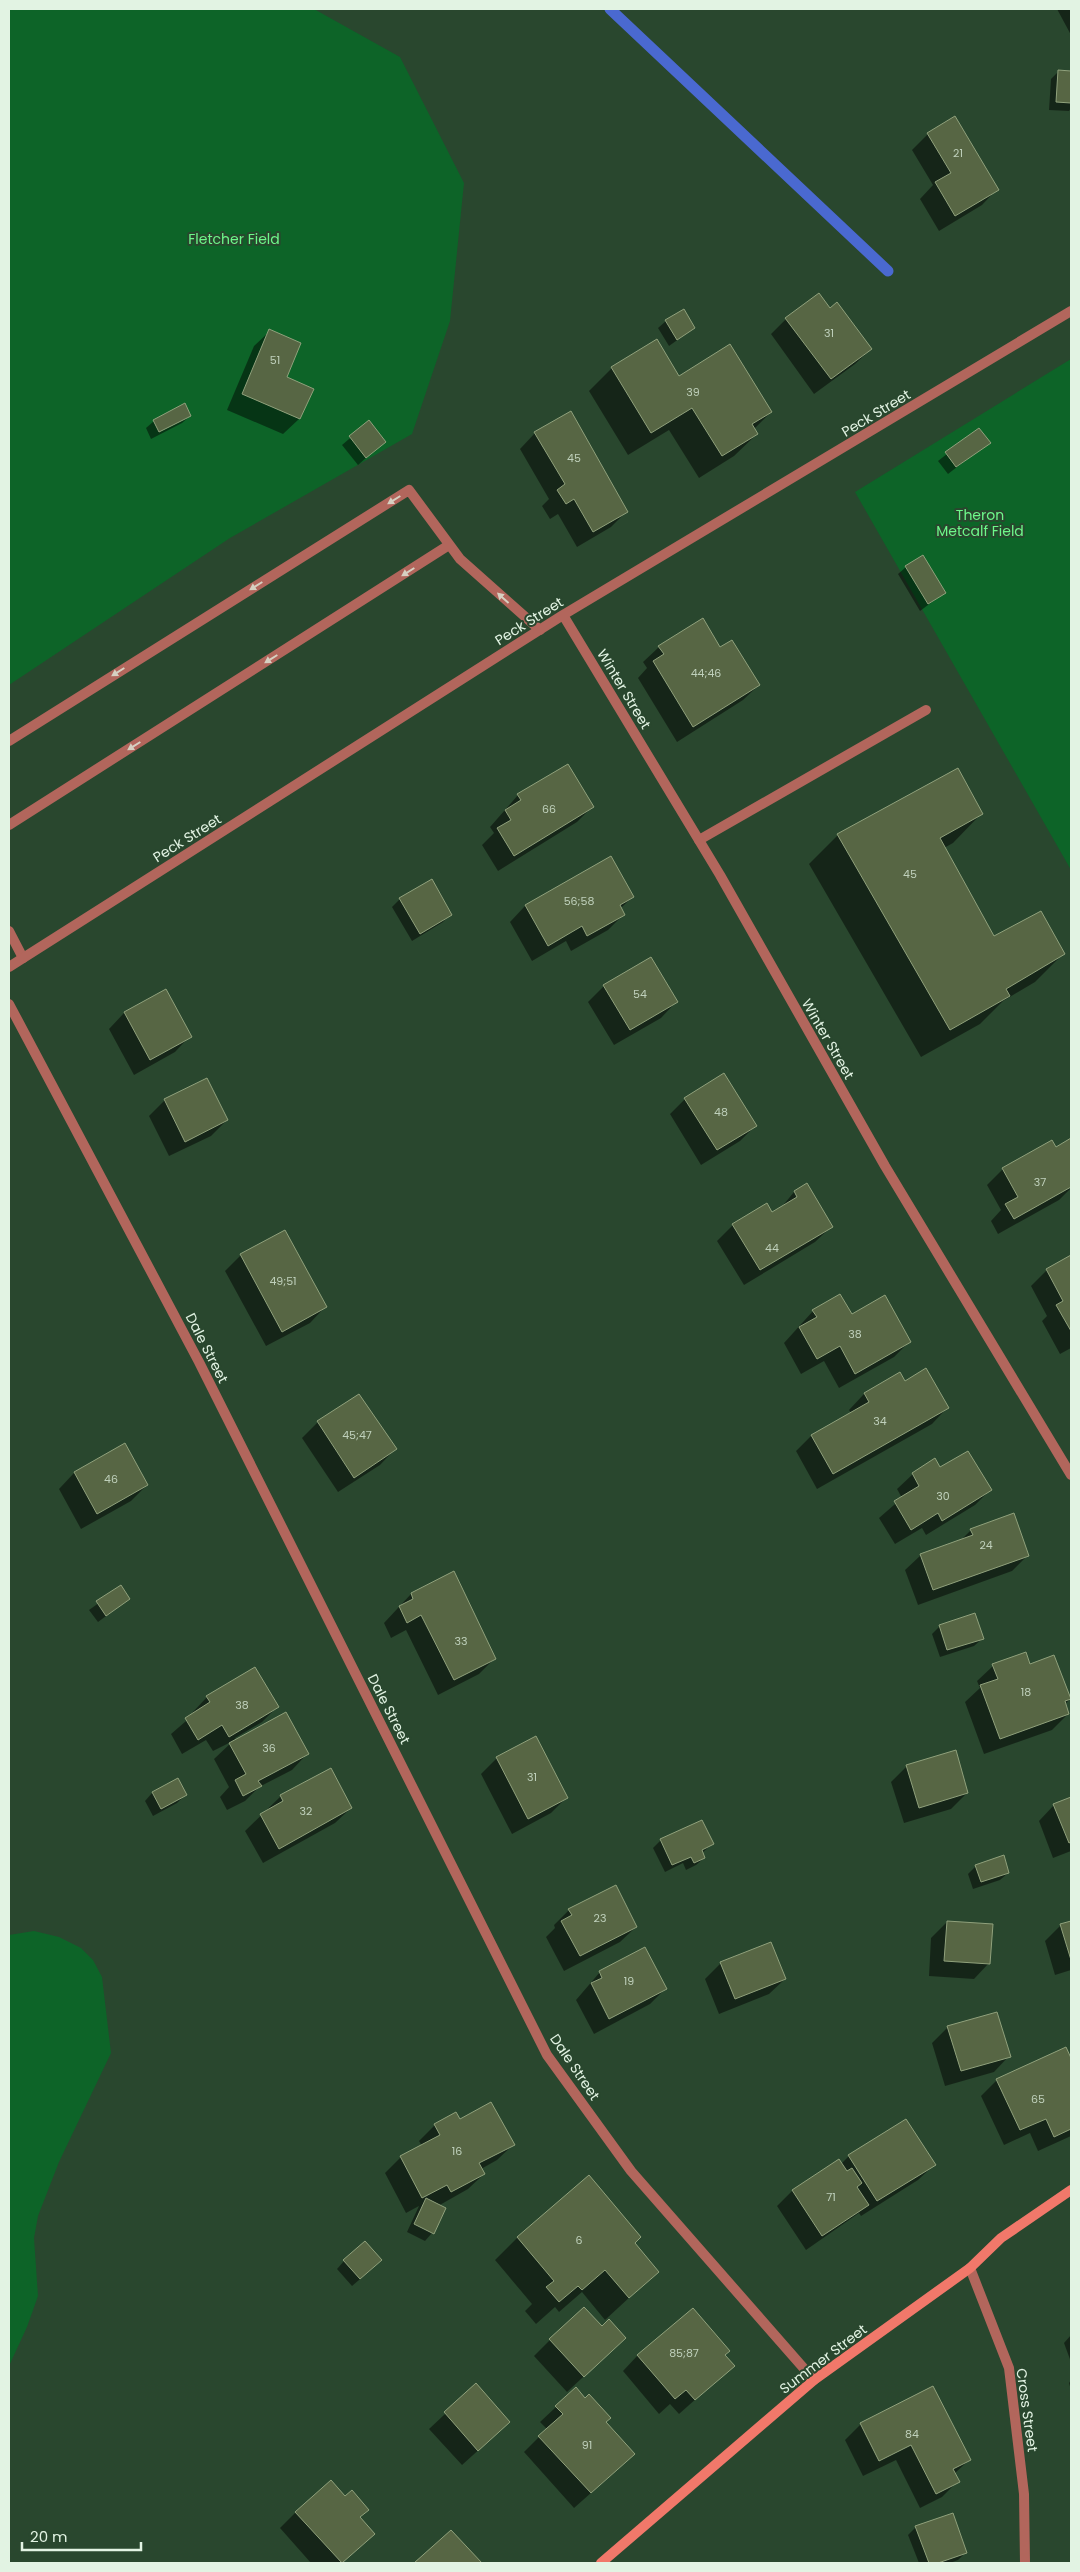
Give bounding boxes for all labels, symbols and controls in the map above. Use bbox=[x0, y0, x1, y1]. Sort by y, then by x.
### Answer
house number: 21 bbox=[953, 145, 963, 161]
park label: Fletcher Field bbox=[188, 229, 280, 249]
house number: 31 bbox=[824, 325, 834, 341]
house number: 51 bbox=[270, 352, 280, 368]
house number: 39 bbox=[686, 384, 700, 400]
street label: Peck Street bbox=[838, 385, 914, 441]
house number: 45 bbox=[567, 450, 581, 466]
one-way arrow bbox=[387, 495, 400, 504]
park label: Theron Metcalf Field bbox=[936, 505, 1024, 541]
one-way arrow bbox=[402, 567, 415, 576]
one-way arrow bbox=[249, 581, 263, 590]
street label: Peck Street bbox=[491, 592, 567, 650]
one-way arrow bbox=[498, 592, 510, 604]
street label: Winter Street bbox=[592, 645, 656, 733]
one-way arrow bbox=[264, 654, 278, 663]
house number: 44;46 bbox=[691, 665, 721, 681]
one-way arrow bbox=[112, 667, 125, 677]
one-way arrow bbox=[127, 741, 140, 750]
house number: 66 bbox=[542, 801, 556, 817]
street label: Peck Street bbox=[149, 809, 225, 867]
house number: 45 bbox=[903, 866, 917, 882]
house number: 56;58 bbox=[564, 893, 594, 909]
house number: 54 bbox=[633, 986, 647, 1002]
street label: Winter Street bbox=[797, 995, 859, 1083]
house number: 48 bbox=[714, 1104, 728, 1120]
house number: 37 bbox=[1034, 1174, 1046, 1190]
house number: 44 bbox=[765, 1240, 779, 1256]
house number: 49;51 bbox=[269, 1273, 297, 1289]
street label: Dale Street bbox=[181, 1310, 233, 1386]
house number: 38 bbox=[848, 1326, 862, 1342]
house number: 34 bbox=[873, 1413, 887, 1429]
house number: 45;47 bbox=[342, 1427, 372, 1443]
house number: 46 bbox=[104, 1471, 118, 1487]
house number: 30 bbox=[936, 1488, 950, 1504]
house number: 24 bbox=[979, 1537, 993, 1553]
house number: 33 bbox=[455, 1633, 467, 1649]
street label: Dale Street bbox=[363, 1671, 415, 1747]
house number: 18 bbox=[1021, 1684, 1031, 1700]
house number: 38 bbox=[235, 1697, 249, 1713]
house number: 36 bbox=[262, 1740, 276, 1756]
house number: 31 bbox=[527, 1769, 537, 1785]
house number: 32 bbox=[300, 1803, 312, 1819]
house number: 23 bbox=[594, 1910, 606, 1926]
house number: 19 bbox=[624, 1973, 634, 1989]
street label: Dale Street bbox=[545, 2030, 605, 2104]
house number: 65 bbox=[1031, 2091, 1045, 2107]
house number: 16 bbox=[452, 2143, 462, 2159]
house number: 71 bbox=[826, 2189, 836, 2205]
house number: 6 bbox=[576, 2232, 583, 2248]
street label: Summer Street bbox=[775, 2320, 871, 2398]
house number: 85;87 bbox=[669, 2345, 699, 2361]
street label: Cross Street bbox=[1011, 2367, 1043, 2453]
house number: 84 bbox=[905, 2426, 919, 2442]
house number: 91 bbox=[582, 2437, 592, 2453]
scale bar bbox=[22, 2520, 141, 2552]
text: 20 m bbox=[30, 2526, 68, 2547]

